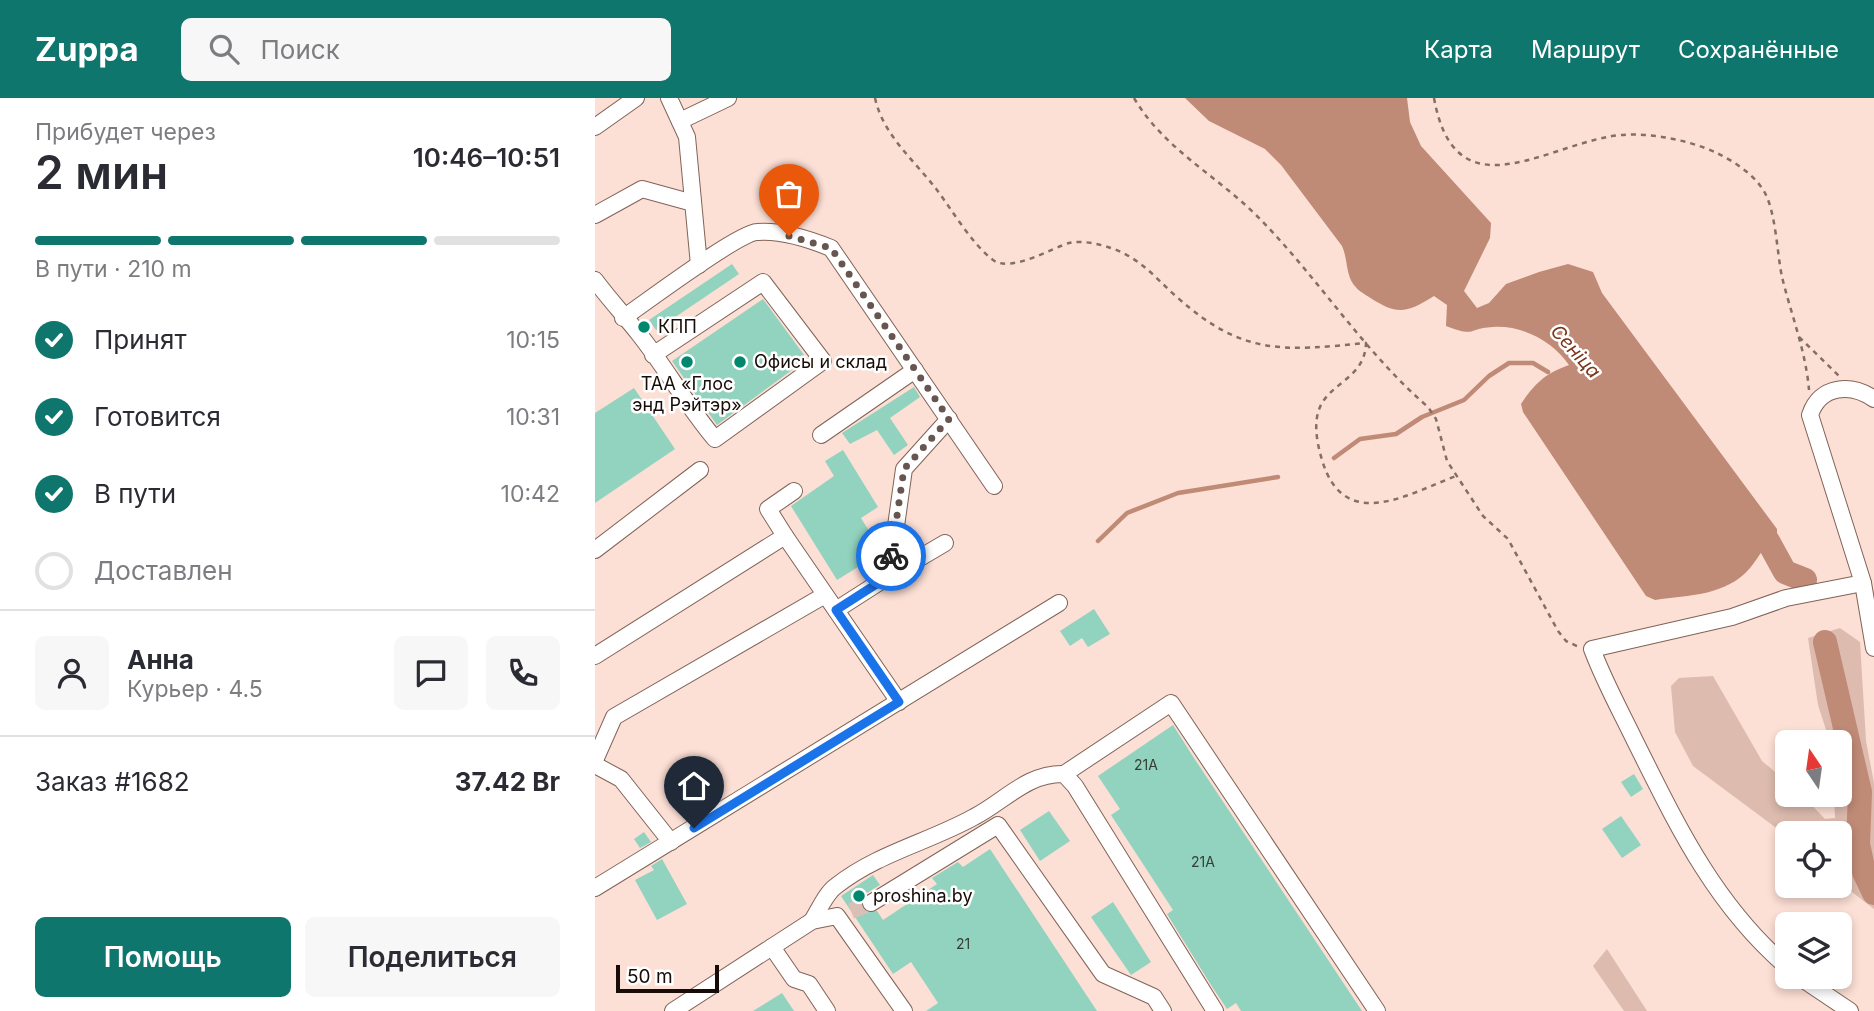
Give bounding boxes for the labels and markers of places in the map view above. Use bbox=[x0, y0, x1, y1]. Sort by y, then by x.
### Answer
pin bbox=[759, 164, 819, 236]
place label: КПП bbox=[658, 316, 697, 337]
marker: КПП bbox=[636, 319, 652, 335]
place label: Офисы и склад bbox=[754, 351, 887, 372]
marker: ТАА «Глос энд Рэйтэр» bbox=[679, 354, 695, 370]
marker: Офисы и склад bbox=[732, 354, 748, 370]
place label: ТАА «Глос энд Рэйтэр» bbox=[632, 373, 742, 415]
pin bbox=[664, 756, 724, 828]
place label: proshina.by bbox=[873, 885, 973, 906]
marker: proshina.by bbox=[851, 888, 867, 904]

